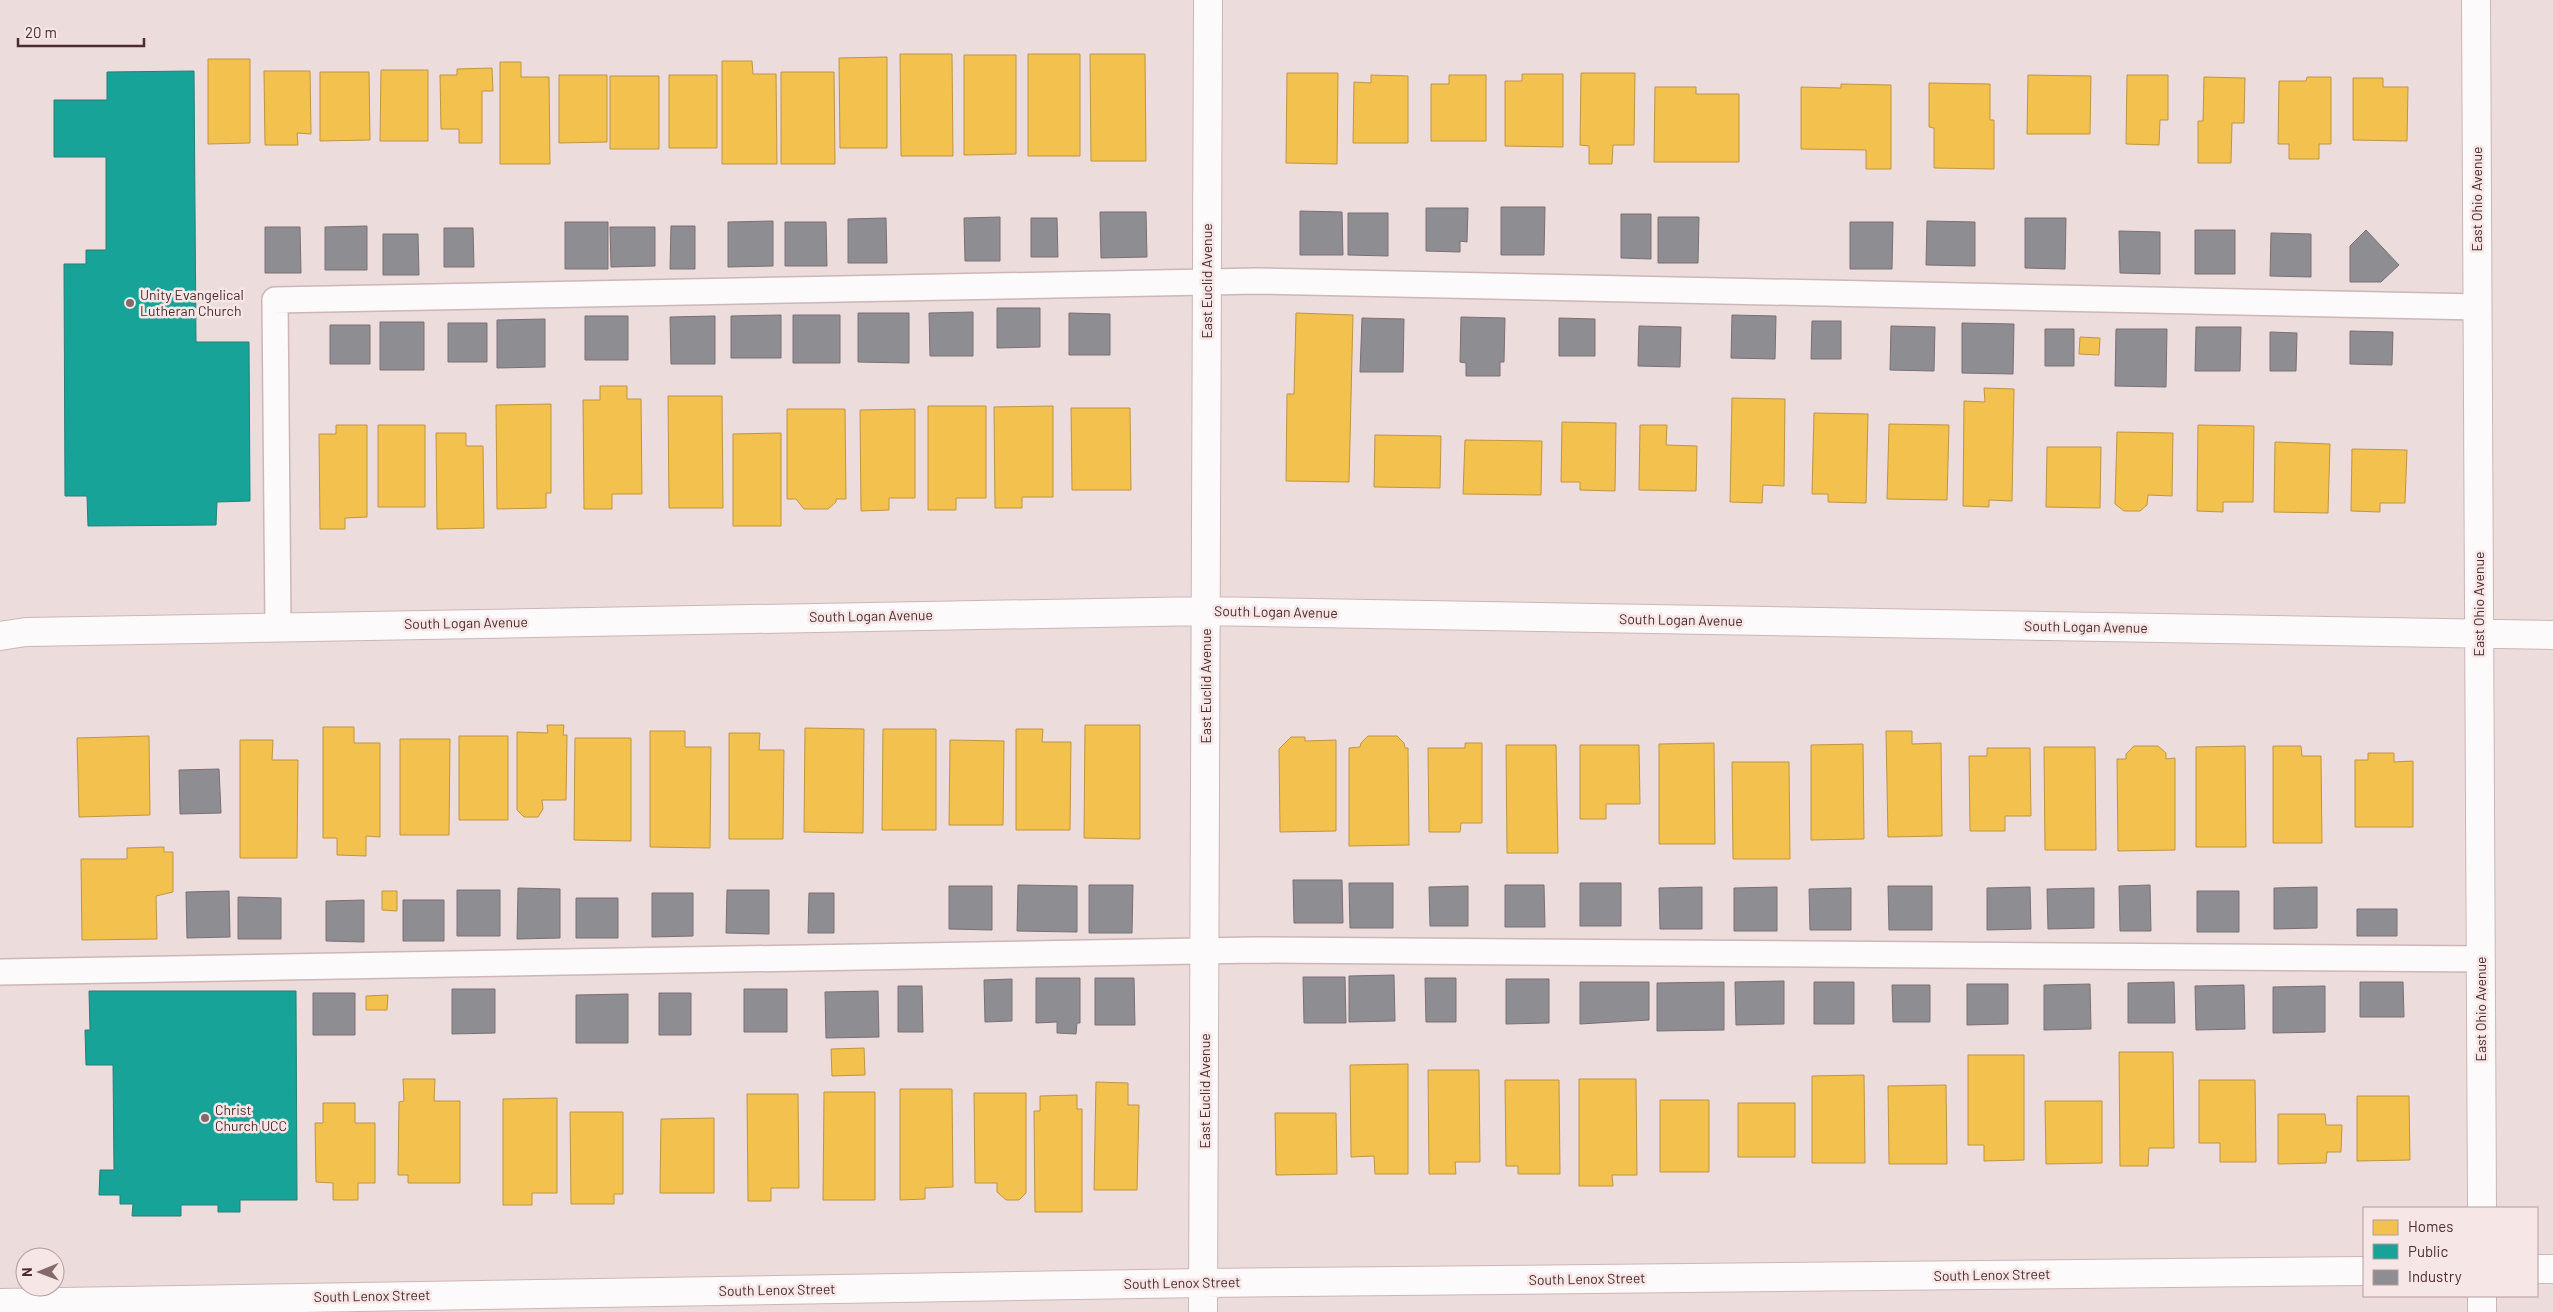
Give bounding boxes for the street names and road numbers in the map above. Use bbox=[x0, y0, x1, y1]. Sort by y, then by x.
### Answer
street label: East Ohio Avenue bbox=[2468, 147, 2485, 252]
street label: East Euclid Avenue bbox=[1198, 223, 1215, 339]
street label: East Ohio Avenue bbox=[2470, 552, 2487, 657]
street label: South Logan Avenue bbox=[1214, 602, 1338, 621]
street label: South Logan Avenue bbox=[809, 606, 933, 625]
street label: South Logan Avenue bbox=[1619, 610, 1743, 629]
street label: South Logan Avenue bbox=[404, 613, 528, 632]
street label: South Logan Avenue bbox=[2024, 617, 2148, 636]
street label: East Euclid Avenue bbox=[1197, 628, 1214, 744]
street label: East Ohio Avenue bbox=[2472, 957, 2489, 1062]
street label: East Euclid Avenue bbox=[1196, 1033, 1213, 1149]
street label: South Lenox Street bbox=[1933, 1265, 2051, 1284]
street label: South Lenox Street bbox=[1528, 1269, 1646, 1288]
street label: South Lenox Street bbox=[1123, 1273, 1241, 1292]
street label: South Lenox Street bbox=[718, 1280, 836, 1299]
street label: South Lenox Street bbox=[313, 1286, 431, 1305]

